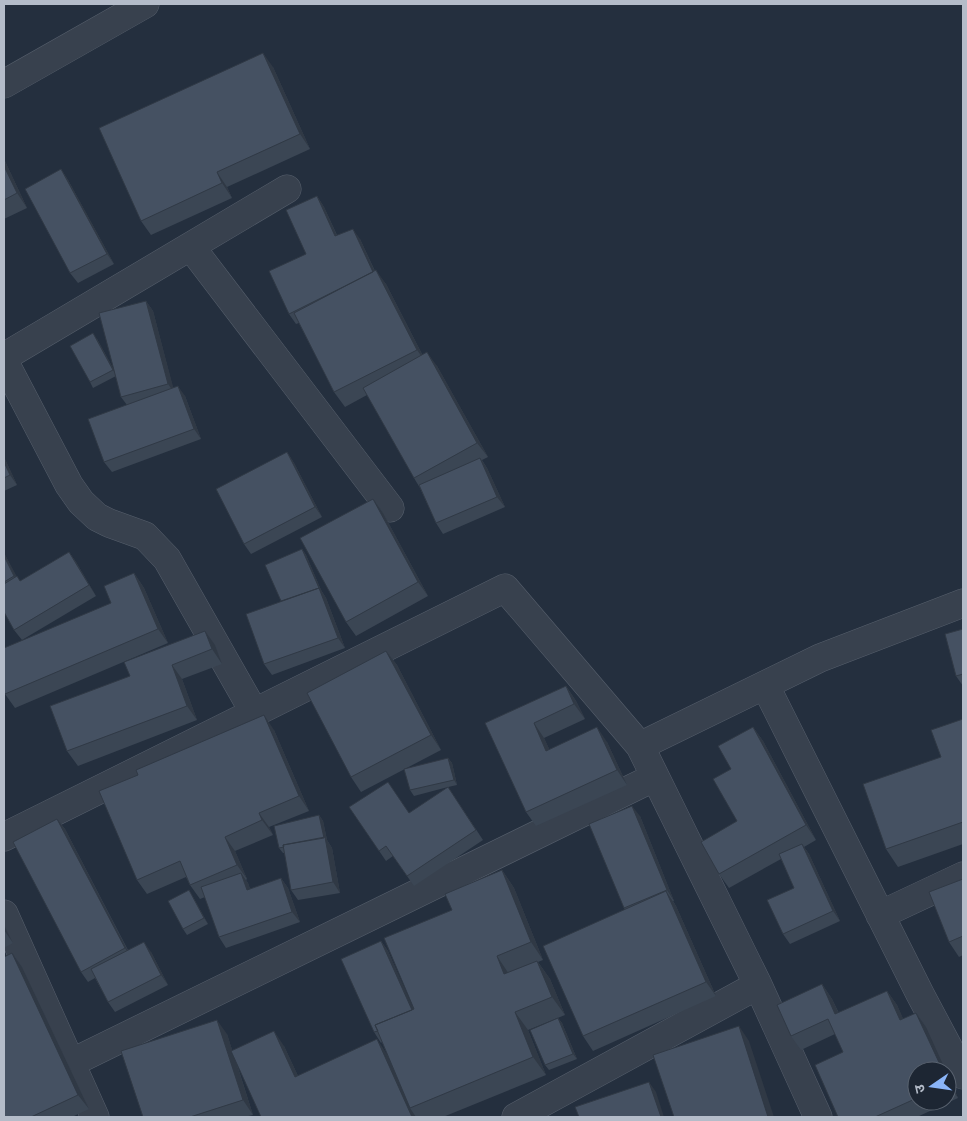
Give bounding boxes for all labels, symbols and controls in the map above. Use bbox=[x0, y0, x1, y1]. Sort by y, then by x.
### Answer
north arrow bbox=[907, 1061, 957, 1111]
text: उ bbox=[911, 1082, 930, 1094]

